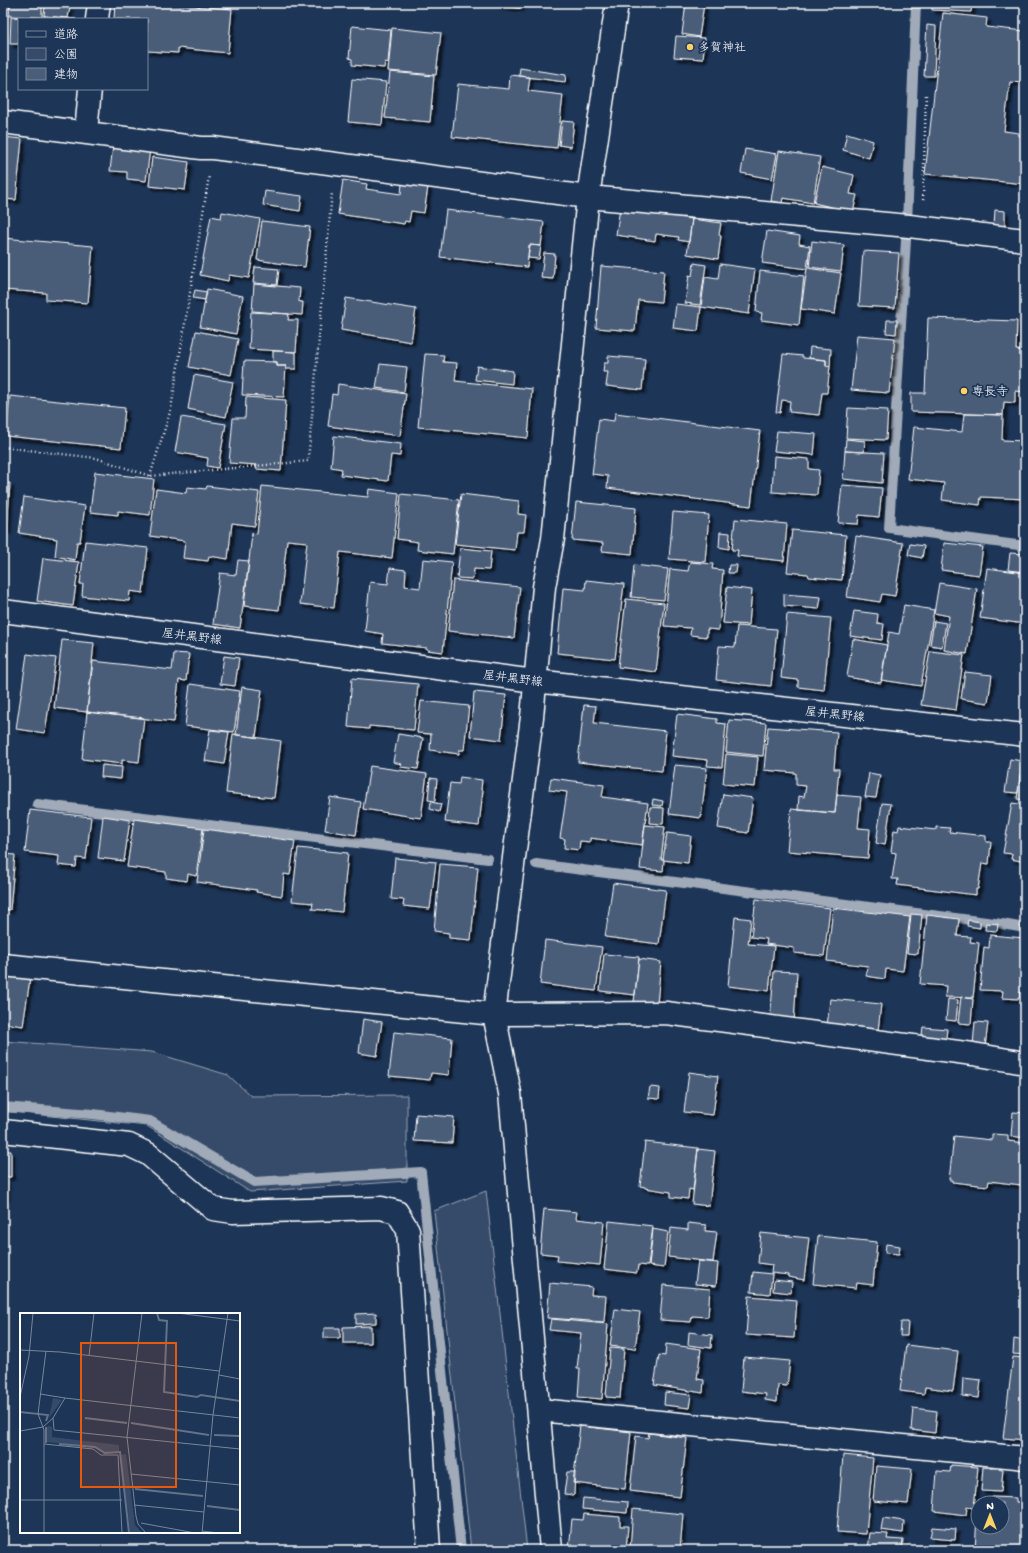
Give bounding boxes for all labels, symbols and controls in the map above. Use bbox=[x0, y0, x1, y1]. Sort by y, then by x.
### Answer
legend bbox=[18, 18, 148, 90]
text: 道路 bbox=[54, 28, 78, 43]
place label: 多賀神社 bbox=[698, 41, 746, 56]
marker: 多賀神社 bbox=[685, 42, 695, 52]
text: 公園 bbox=[54, 48, 78, 63]
text: 建物 bbox=[54, 68, 78, 83]
place label: 専長寺 bbox=[972, 385, 1008, 400]
marker: 専長寺 bbox=[959, 386, 969, 396]
street label: 屋井黒野線 bbox=[161, 626, 223, 649]
street label: 屋井黒野線 bbox=[482, 668, 544, 691]
street label: 屋井黒野線 bbox=[804, 705, 865, 726]
inset map bbox=[20, 1313, 240, 1533]
north arrow bbox=[970, 1495, 1010, 1535]
text: N bbox=[986, 1501, 994, 1513]

